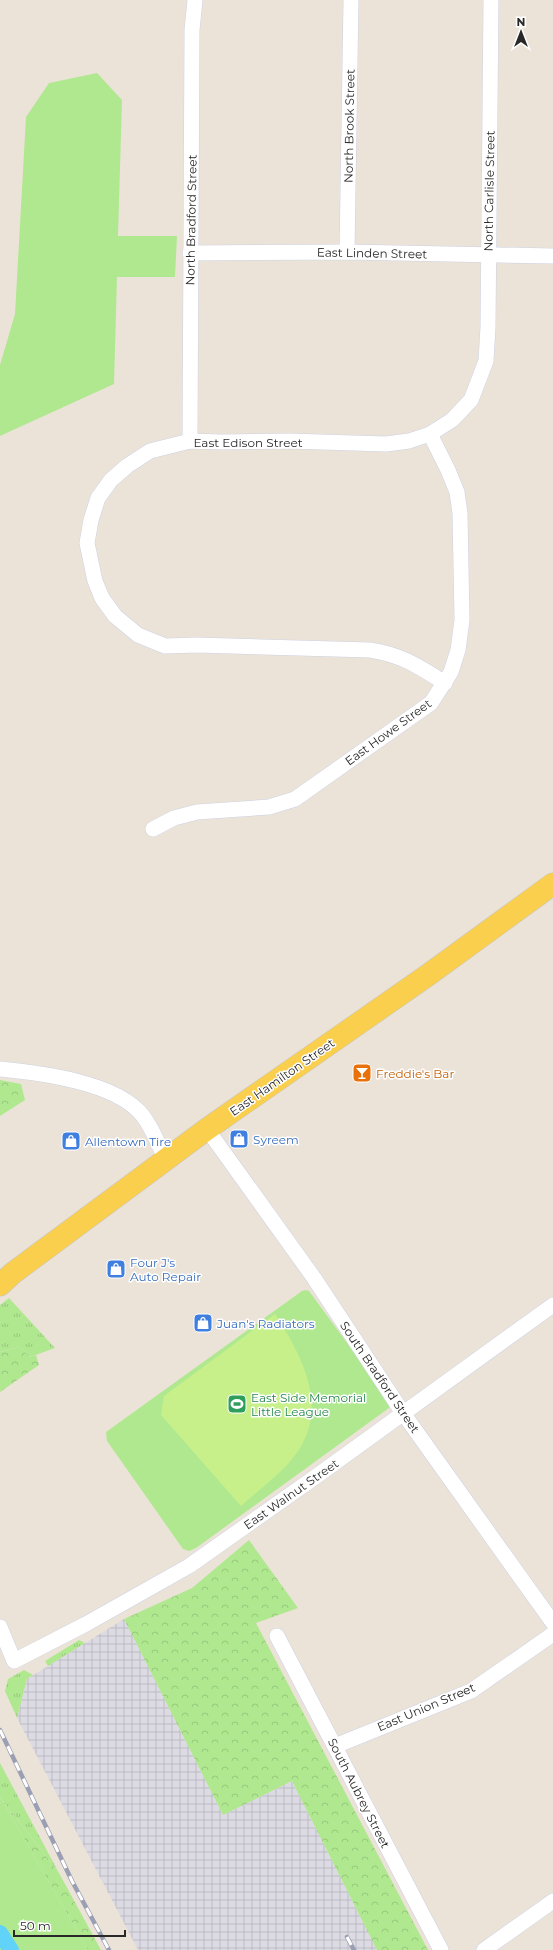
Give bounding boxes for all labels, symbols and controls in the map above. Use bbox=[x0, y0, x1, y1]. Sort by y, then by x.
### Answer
north arrow bbox=[501, 12, 541, 52]
text: N bbox=[517, 15, 525, 29]
street label: North Brook Street bbox=[341, 69, 357, 183]
street label: North Carlisle Street bbox=[480, 130, 498, 252]
street label: North Bradford Street bbox=[182, 154, 200, 285]
street label: East Linden Street bbox=[317, 245, 427, 261]
street label: East Edison Street bbox=[193, 435, 303, 450]
street label: East Howe Street bbox=[342, 696, 434, 768]
street label: East Hamilton Street bbox=[227, 1035, 337, 1119]
bar icon: Freddie's Bar bbox=[351, 1062, 373, 1084]
place label: Freddie's Bar bbox=[376, 1066, 454, 1081]
shop icon: Syreem bbox=[228, 1128, 250, 1150]
shop icon: Allentown Tire bbox=[60, 1130, 82, 1152]
place label: Syreem bbox=[253, 1132, 299, 1147]
place label: Allentown Tire bbox=[85, 1134, 171, 1149]
place label: Four J's Auto Repair bbox=[130, 1255, 201, 1284]
shop icon: Four J's Auto Repair bbox=[105, 1258, 127, 1280]
shop icon: Juan's Radiators bbox=[192, 1312, 214, 1334]
place label: Juan's Radiators bbox=[216, 1316, 315, 1331]
street label: South Bradford Street bbox=[337, 1318, 423, 1436]
place label: East Side Memorial Little League bbox=[251, 1390, 366, 1419]
sports icon: East Side Memorial Little League bbox=[226, 1393, 248, 1415]
street label: East Walnut Street bbox=[241, 1456, 341, 1532]
street label: East Union Street bbox=[375, 1680, 477, 1734]
street label: South Aubrey Street bbox=[325, 1735, 393, 1851]
scale bar bbox=[14, 1912, 125, 1938]
text: 50 m bbox=[20, 1918, 51, 1933]

